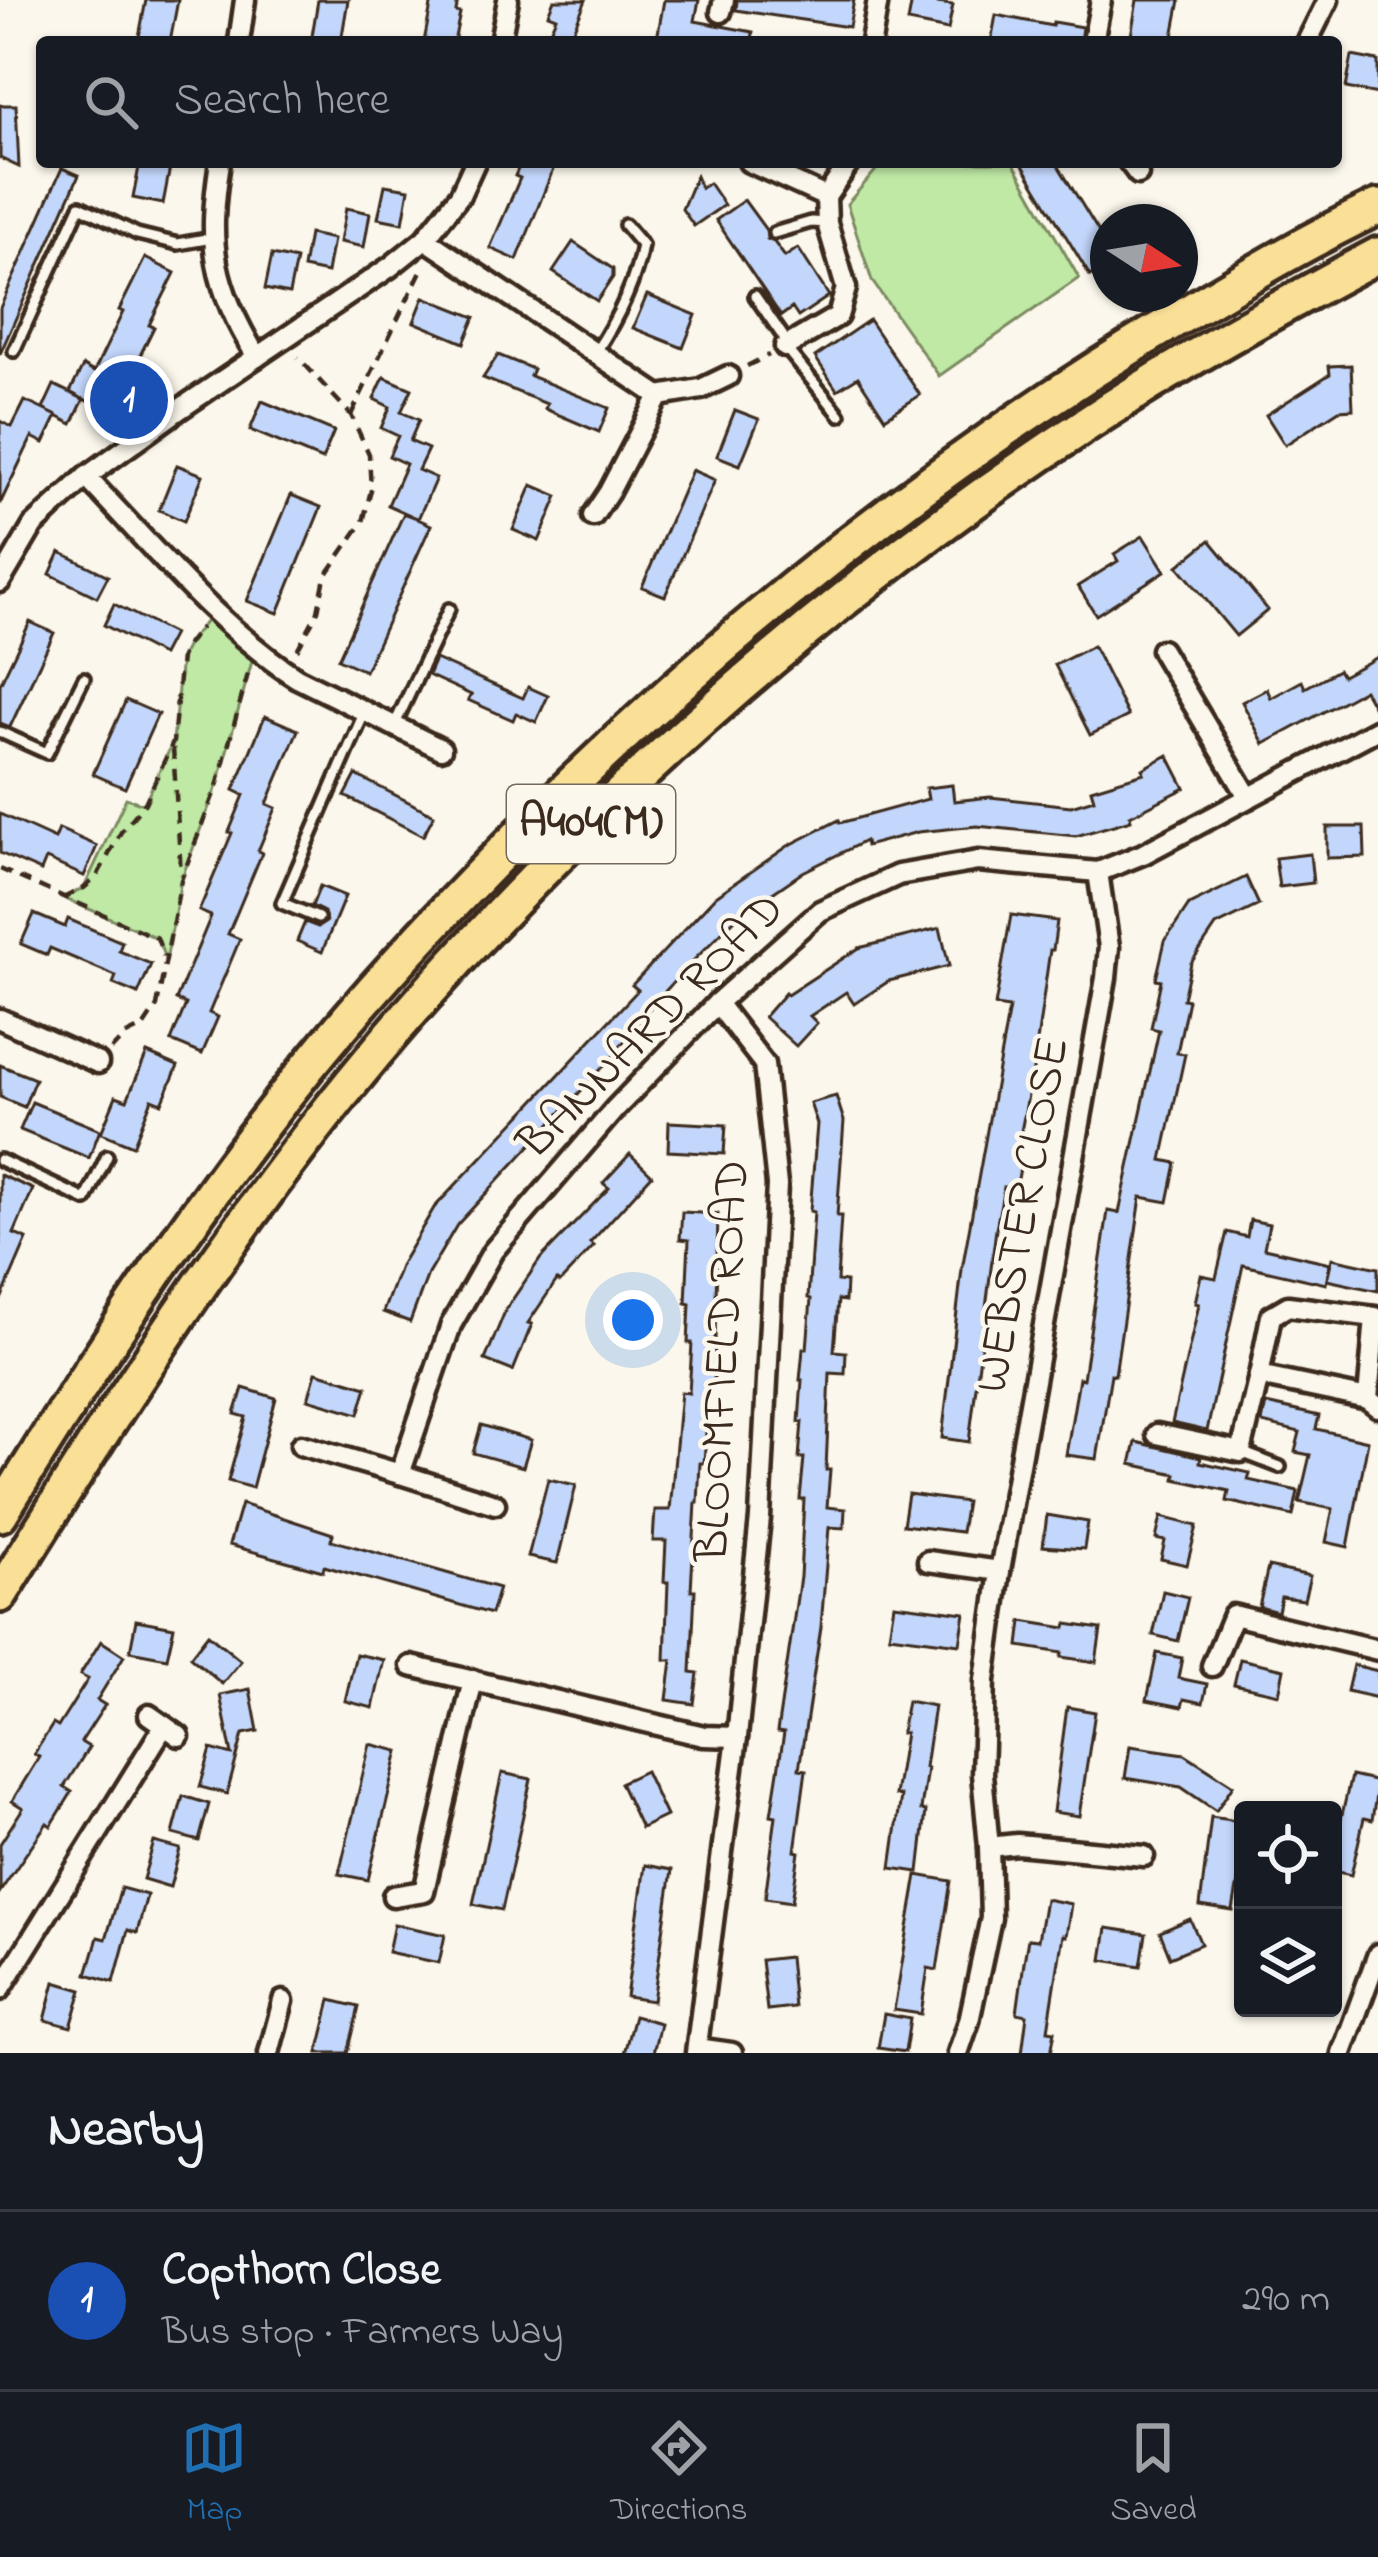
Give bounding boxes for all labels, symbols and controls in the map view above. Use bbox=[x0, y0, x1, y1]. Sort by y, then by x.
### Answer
search box bbox=[36, 36, 1342, 168]
icon: search bbox=[78, 69, 144, 135]
text: Search here bbox=[174, 69, 390, 135]
north arrow bbox=[1090, 204, 1198, 312]
pin: 1 bbox=[90, 355, 168, 445]
road number: A404(M) bbox=[507, 785, 675, 863]
street label: BANNARD ROAD bbox=[502, 877, 802, 1177]
street label: WEBSTER CLOSE bbox=[958, 1032, 1090, 1398]
street label: BLOOMFIELD ROAD bbox=[678, 1158, 769, 1565]
your location bbox=[603, 1290, 663, 1350]
map controls bbox=[1234, 1801, 1342, 2017]
button: locate bbox=[1234, 1801, 1342, 1909]
button: layers bbox=[1234, 1909, 1342, 2017]
text: Nearby bbox=[48, 2094, 204, 2169]
text: Copthorn Close bbox=[162, 2239, 441, 2305]
text: 1 bbox=[81, 2272, 93, 2329]
text: 290 m bbox=[1242, 2272, 1330, 2329]
text: Bus stop · Farmers Way bbox=[162, 2305, 563, 2362]
tab: Map bbox=[181, 2415, 247, 2535]
tab: Directions bbox=[610, 2415, 748, 2535]
tab: Saved bbox=[1110, 2415, 1197, 2535]

